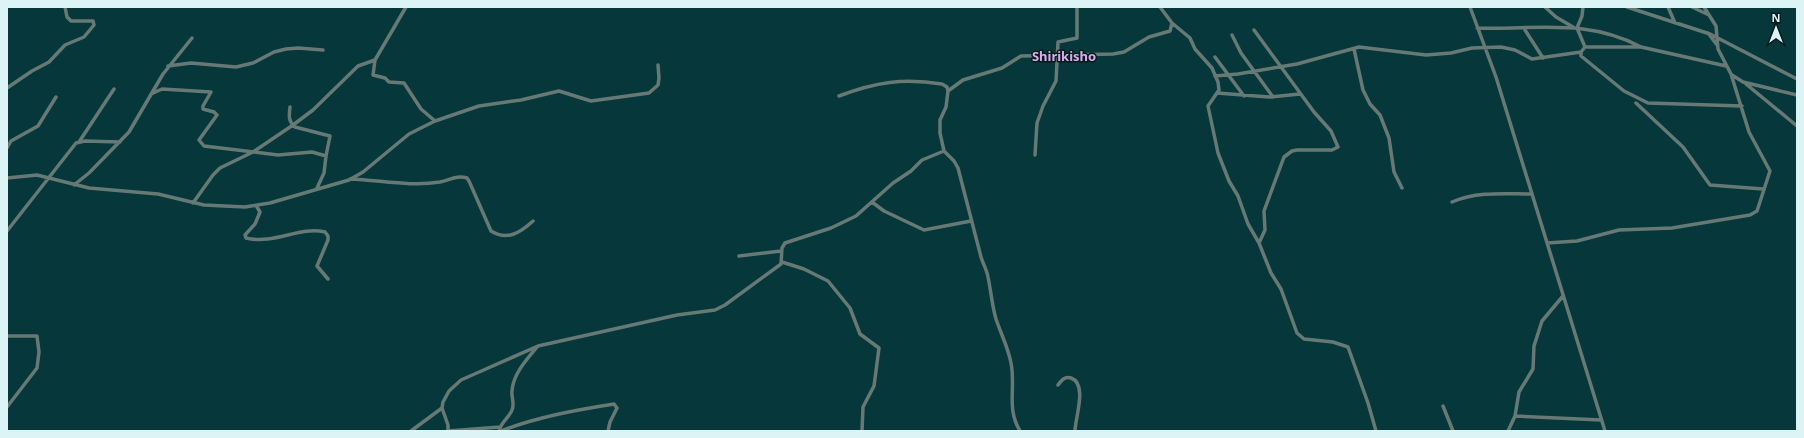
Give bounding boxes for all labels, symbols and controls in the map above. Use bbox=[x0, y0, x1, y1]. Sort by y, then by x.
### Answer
north arrow bbox=[1756, 8, 1796, 48]
text: N bbox=[1772, 10, 1780, 25]
district label: Shirikisho bbox=[1032, 47, 1096, 65]

